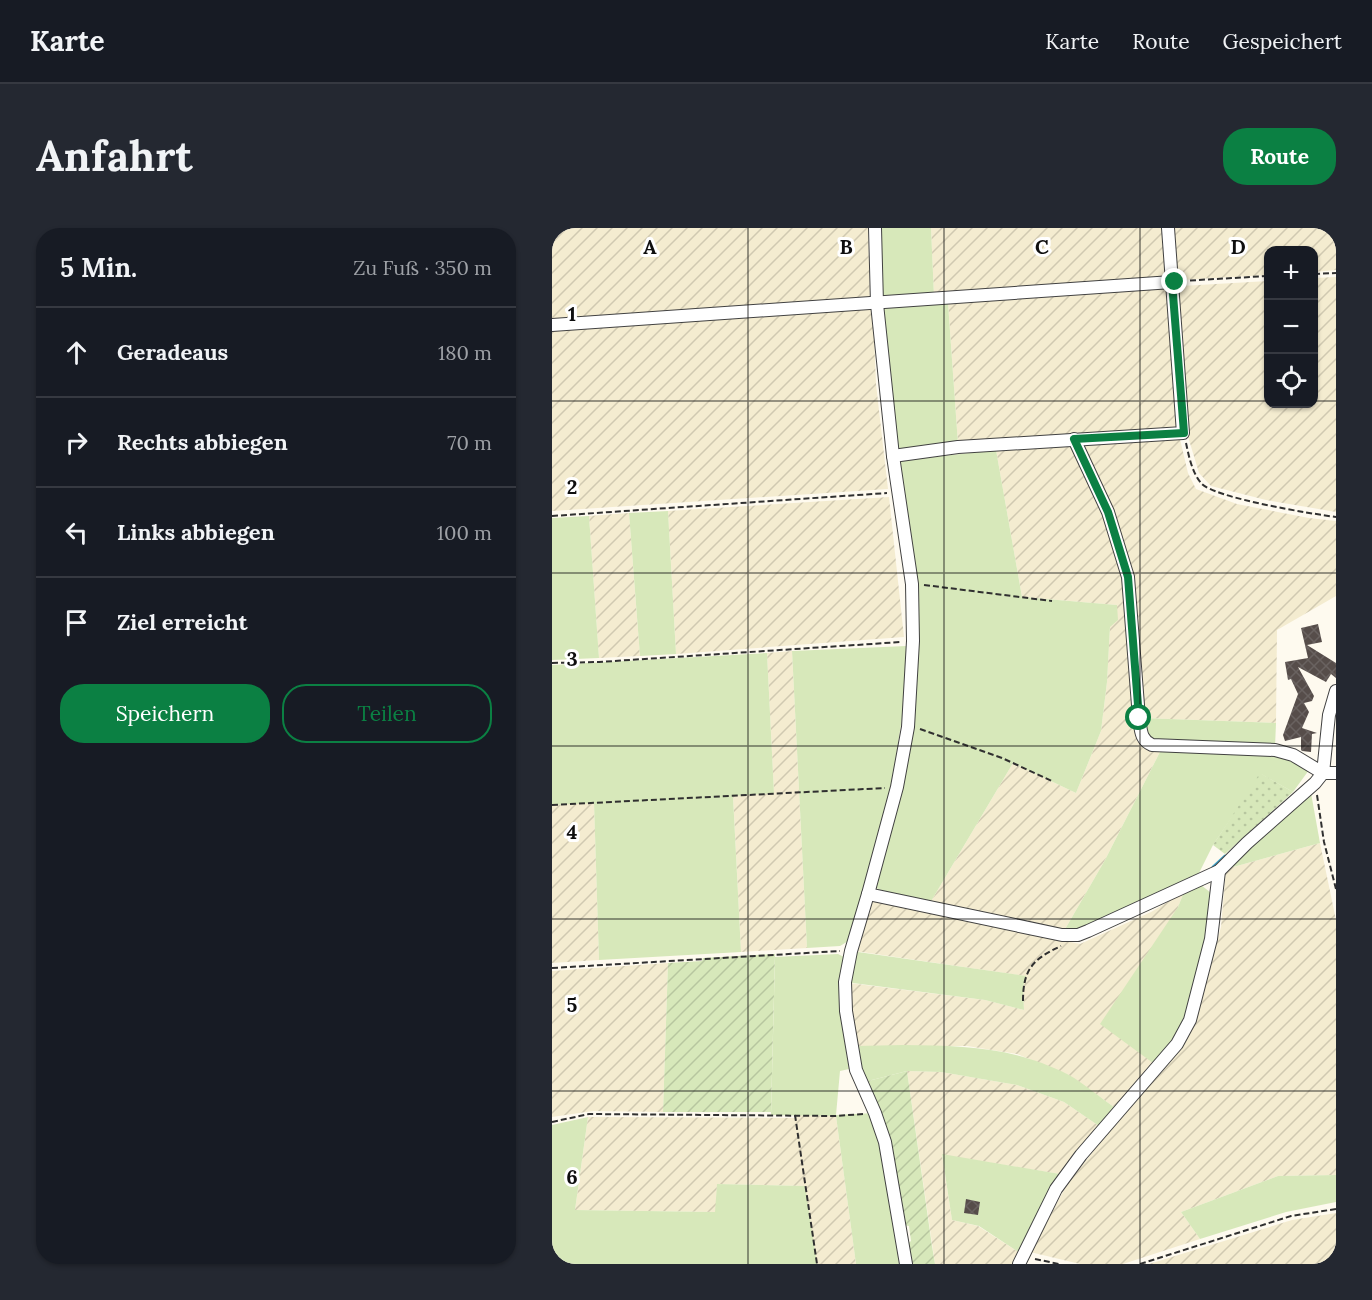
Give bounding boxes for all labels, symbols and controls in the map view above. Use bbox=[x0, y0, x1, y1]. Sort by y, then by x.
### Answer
text: Karte bbox=[30, 23, 105, 59]
text: Karte bbox=[1045, 28, 1099, 55]
text: Route bbox=[1132, 28, 1190, 55]
text: Gespeichert bbox=[1223, 28, 1342, 55]
button: Route bbox=[1223, 128, 1336, 185]
text: Anfahrt bbox=[36, 129, 193, 183]
text: A bbox=[643, 234, 657, 259]
text: B bbox=[839, 234, 853, 259]
text: C bbox=[1035, 234, 1049, 259]
text: D bbox=[1230, 234, 1246, 259]
map controls bbox=[1264, 246, 1318, 408]
button: + bbox=[1264, 246, 1318, 300]
text: 5 Min. bbox=[60, 251, 137, 284]
text: Zu Fuß · 350 m bbox=[353, 255, 492, 280]
route end bbox=[1161, 268, 1187, 294]
button: − bbox=[1264, 300, 1318, 354]
text: 1 bbox=[568, 301, 576, 326]
icon: ahead bbox=[60, 336, 93, 369]
text: Geradeaus bbox=[117, 338, 228, 366]
text: 180 m bbox=[438, 340, 492, 365]
button: locate bbox=[1264, 354, 1318, 408]
icon: right bbox=[60, 426, 93, 459]
text: Rechts abbiegen bbox=[117, 428, 288, 456]
text: 70 m bbox=[447, 430, 492, 455]
text: 2 bbox=[567, 474, 577, 499]
icon: left bbox=[60, 516, 93, 549]
text: Links abbiegen bbox=[117, 518, 275, 546]
text: 100 m bbox=[437, 520, 492, 545]
icon: arrive bbox=[60, 606, 93, 639]
text: Ziel erreicht bbox=[117, 608, 248, 636]
text: 3 bbox=[566, 646, 578, 671]
button: Speichern bbox=[60, 684, 270, 743]
button: Teilen bbox=[282, 684, 492, 743]
route start bbox=[1125, 704, 1151, 730]
text: 4 bbox=[567, 819, 578, 844]
text: 5 bbox=[567, 992, 578, 1017]
text: 6 bbox=[566, 1164, 578, 1189]

